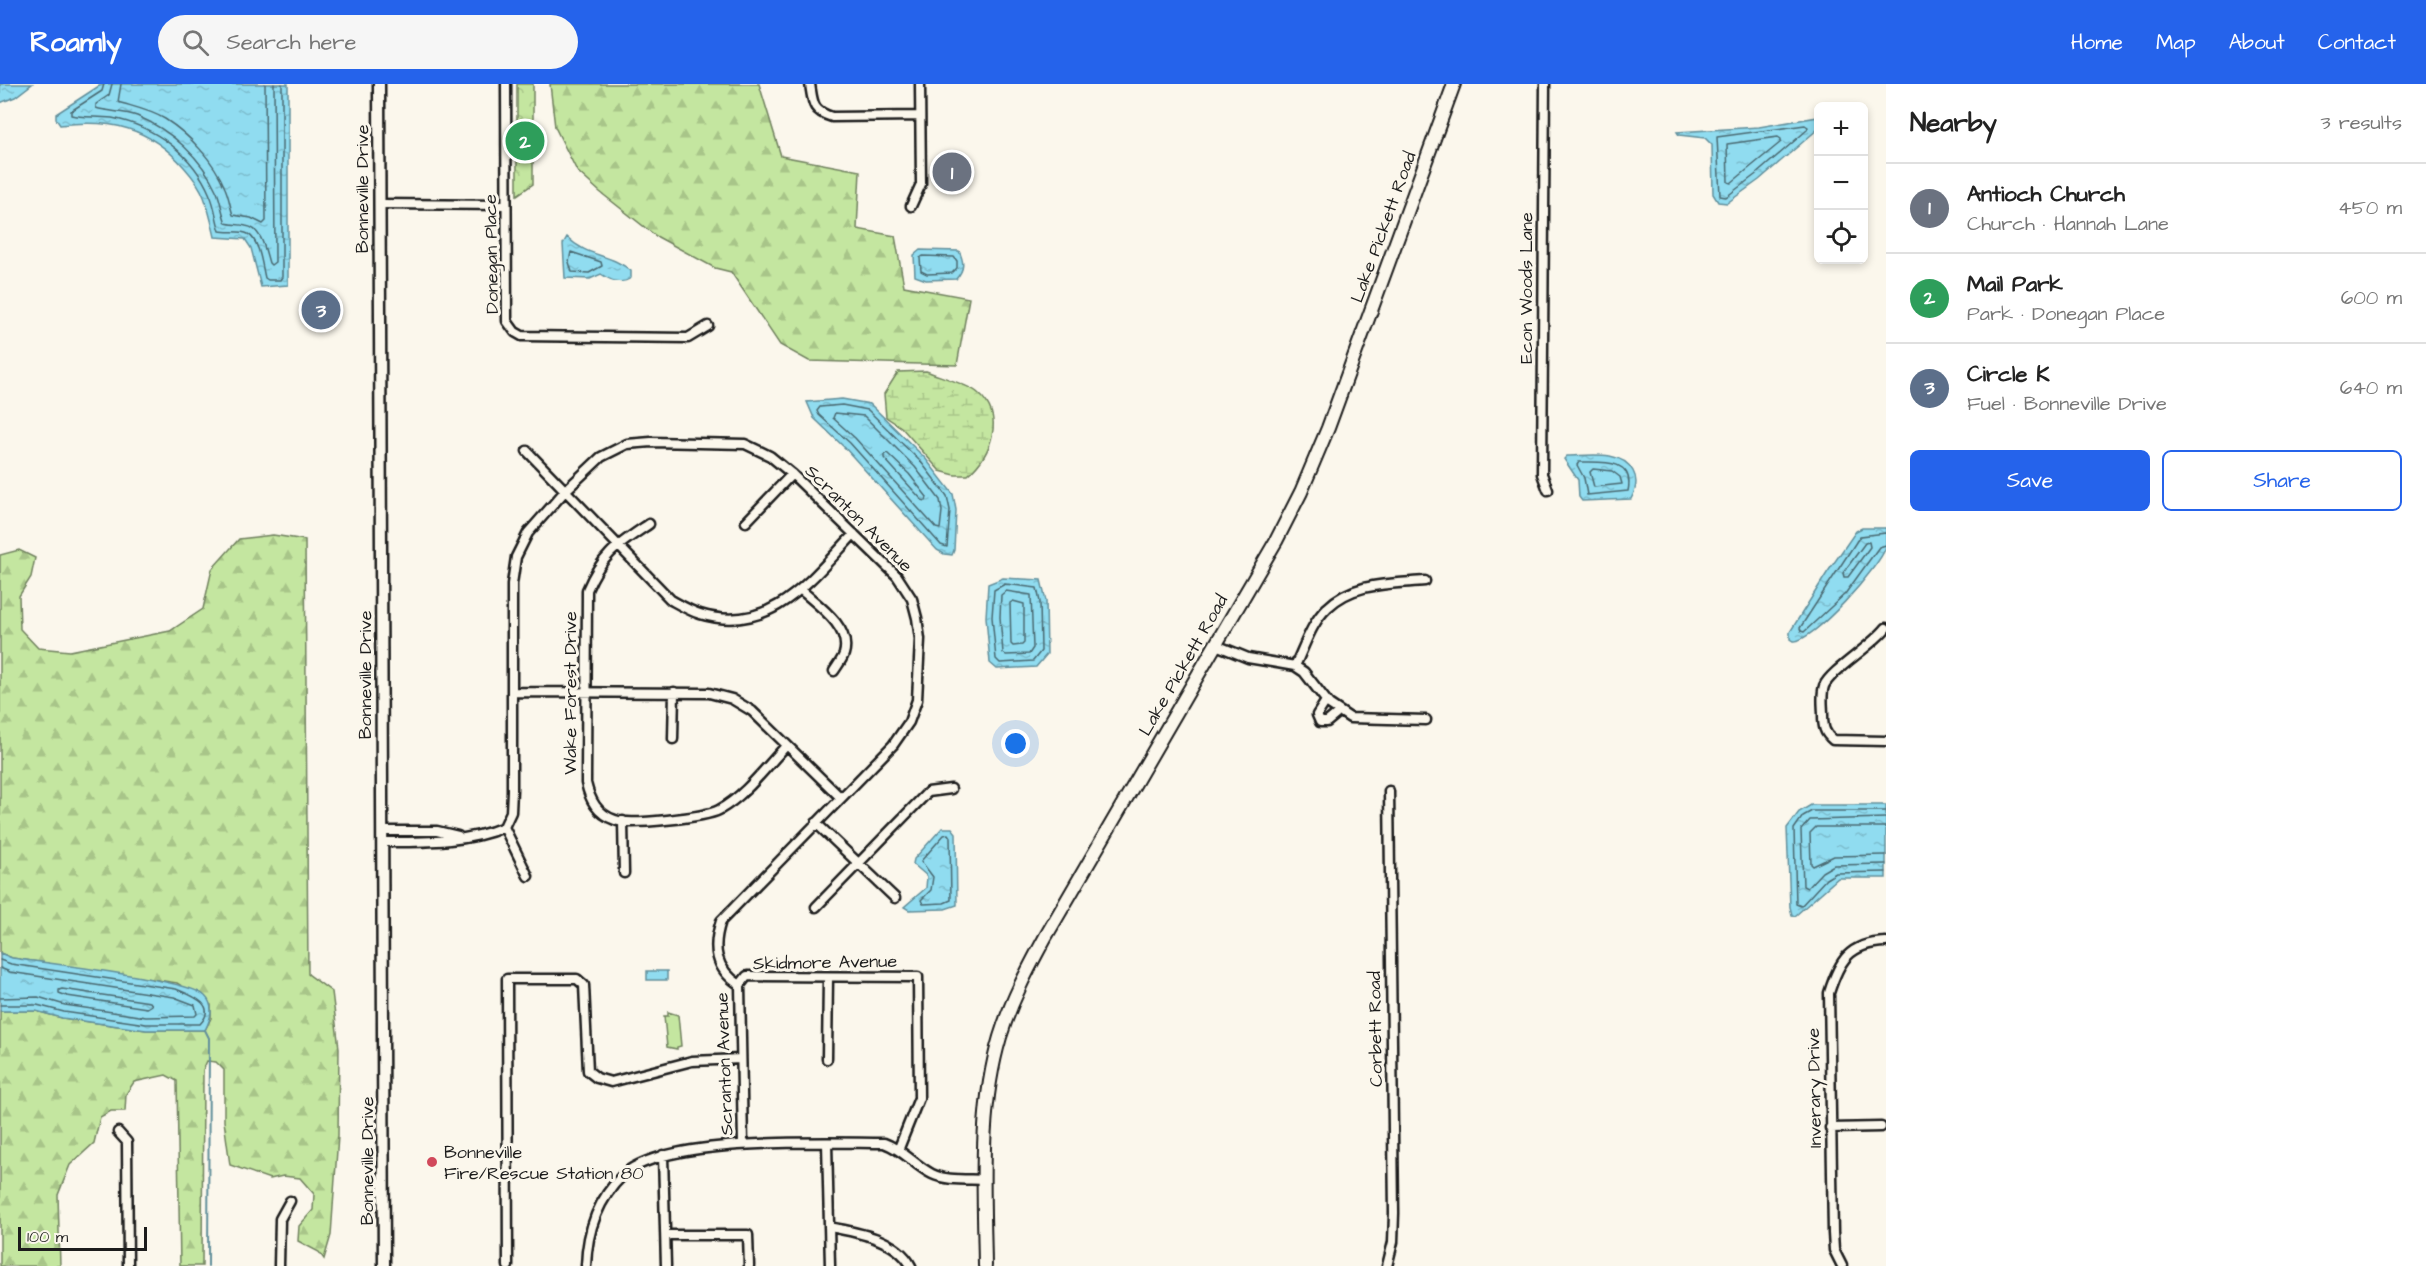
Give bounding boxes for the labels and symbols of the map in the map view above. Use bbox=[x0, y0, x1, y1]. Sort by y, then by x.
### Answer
pin: 2 bbox=[506, 118, 544, 164]
street label: Bonneville Drive bbox=[350, 124, 375, 253]
street label: Lake Pickett Road bbox=[1345, 148, 1422, 306]
pin: 1 bbox=[932, 150, 972, 194]
street label: Donegan Place bbox=[478, 194, 506, 314]
street label: Econ Woods Lane bbox=[1514, 212, 1539, 364]
pin: 3 bbox=[302, 288, 340, 332]
street label: Scranton Avenue bbox=[799, 459, 918, 578]
street label: Lake Pickett Road bbox=[1133, 590, 1234, 740]
street label: Bonneville Drive bbox=[353, 610, 378, 739]
street label: Wake Forest Drive bbox=[558, 611, 583, 775]
your location bbox=[1001, 729, 1030, 758]
street label: Skidmore Avenue bbox=[753, 949, 898, 976]
street label: Corbett Road bbox=[1362, 971, 1389, 1087]
street label: Scranton Avenue bbox=[710, 992, 739, 1136]
street label: Inverary Drive bbox=[1801, 1027, 1829, 1148]
street label: Bonneville Drive bbox=[355, 1096, 380, 1225]
place label: Bonneville Fire/Rescue Station 80 bbox=[444, 1140, 644, 1186]
marker: Bonneville Fire/Rescue Station 80 bbox=[425, 1155, 439, 1169]
scale bar bbox=[18, 1224, 147, 1252]

